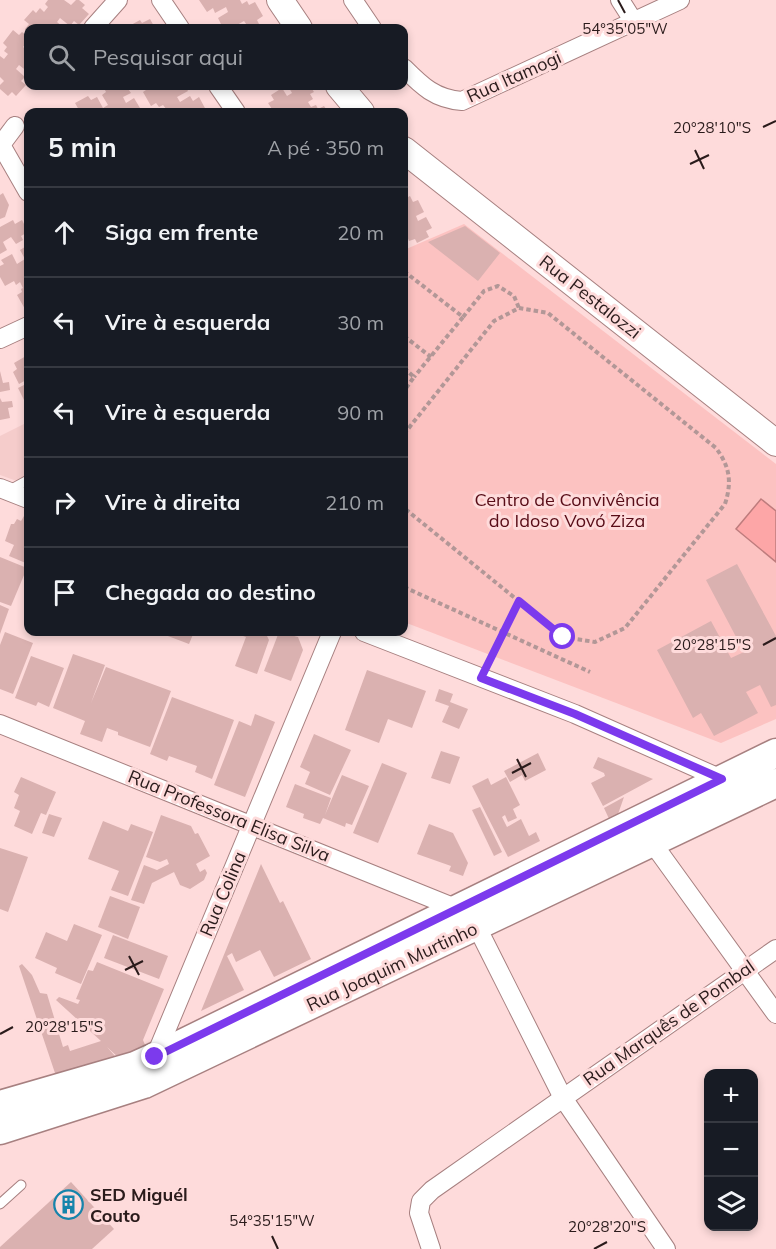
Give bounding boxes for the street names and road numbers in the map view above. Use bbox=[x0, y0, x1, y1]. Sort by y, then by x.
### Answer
street label: Rua Itamogi bbox=[463, 45, 565, 108]
street label: Rua Pestalozzi bbox=[535, 250, 646, 343]
street label: Rua Professora Elisa Silva bbox=[125, 764, 334, 867]
street label: Rua Colina bbox=[194, 848, 251, 940]
street label: Rua Joaquim Murtinho bbox=[303, 917, 481, 1016]
street label: Rua Marquês de Pombal bbox=[578, 955, 759, 1091]

